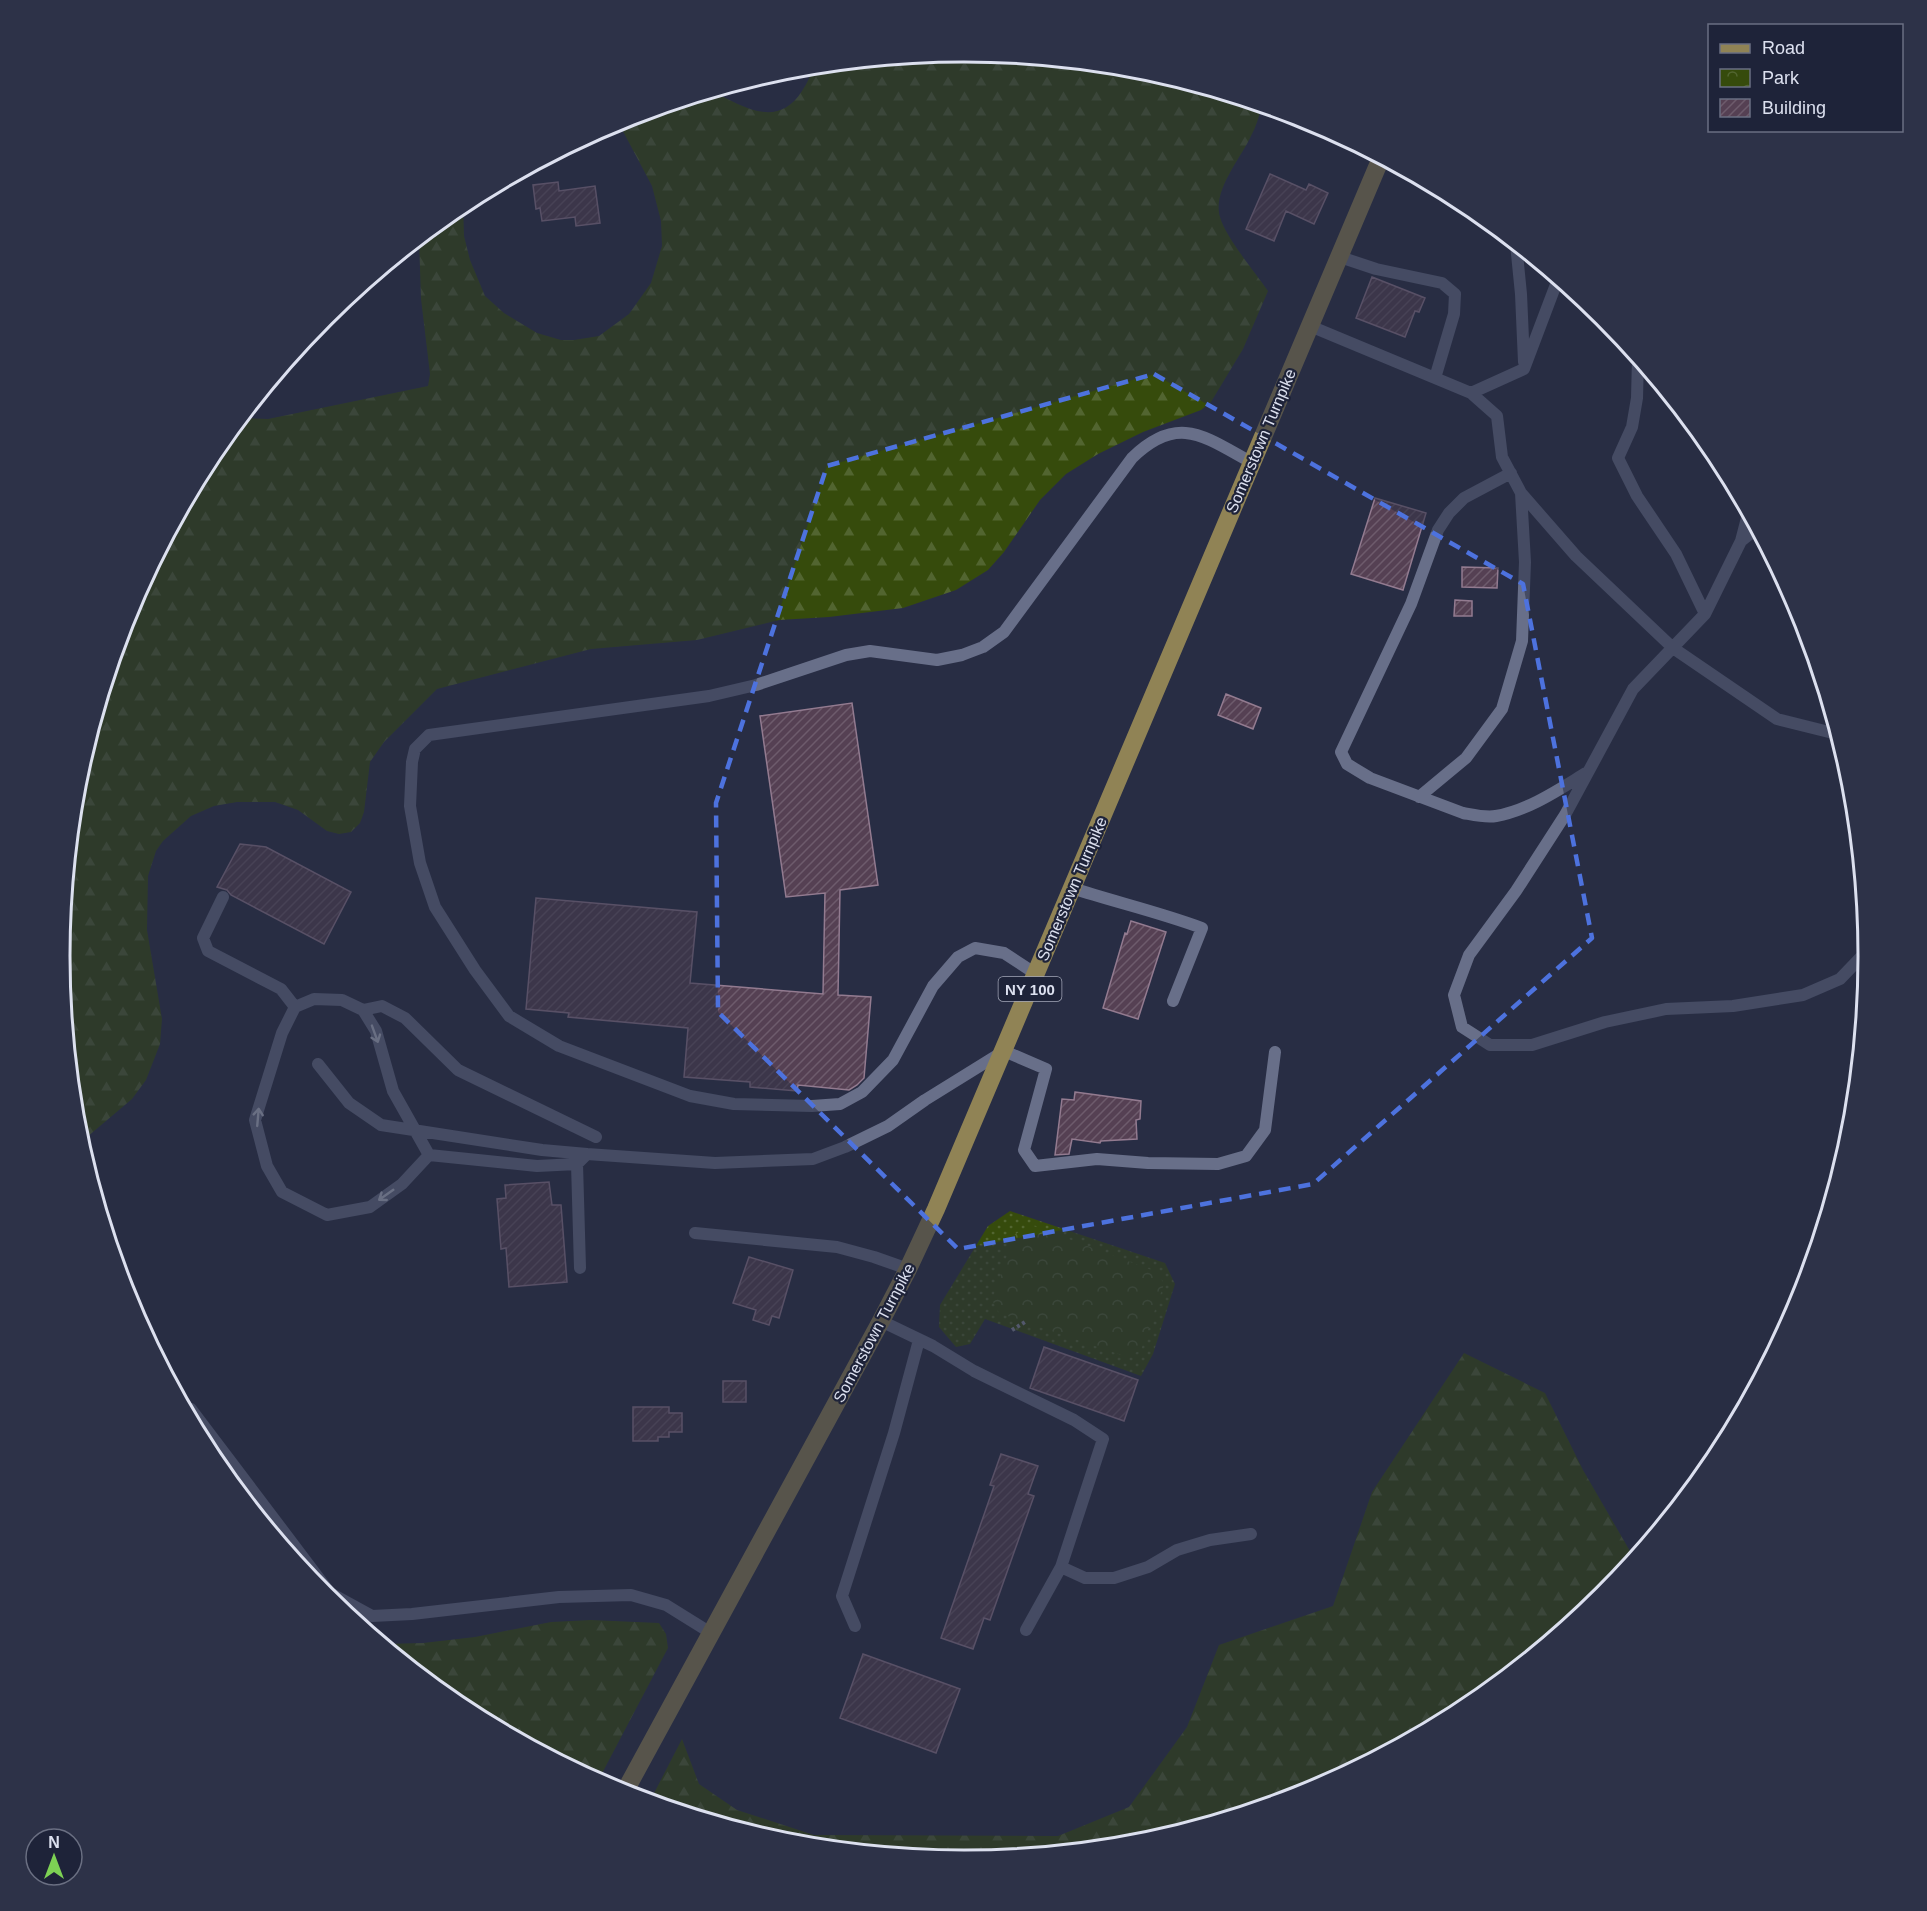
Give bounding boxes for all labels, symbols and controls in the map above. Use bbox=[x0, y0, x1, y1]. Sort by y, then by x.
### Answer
legend bbox=[1708, 24, 1903, 132]
text: Road bbox=[1762, 38, 1805, 58]
text: Park bbox=[1762, 68, 1800, 88]
text: Building bbox=[1762, 98, 1826, 118]
street label: Somerstown Turnpike bbox=[1223, 366, 1299, 516]
street label: Somerstown Turnpike bbox=[1034, 814, 1110, 964]
road number: NY 100 bbox=[998, 977, 1062, 1001]
one-way arrow bbox=[371, 1024, 382, 1043]
one-way arrow bbox=[253, 1108, 264, 1127]
one-way arrow bbox=[379, 1189, 395, 1201]
street label: Somerstown Turnpike bbox=[830, 1261, 918, 1405]
north arrow bbox=[24, 1827, 84, 1887]
text: N bbox=[48, 1834, 60, 1851]

